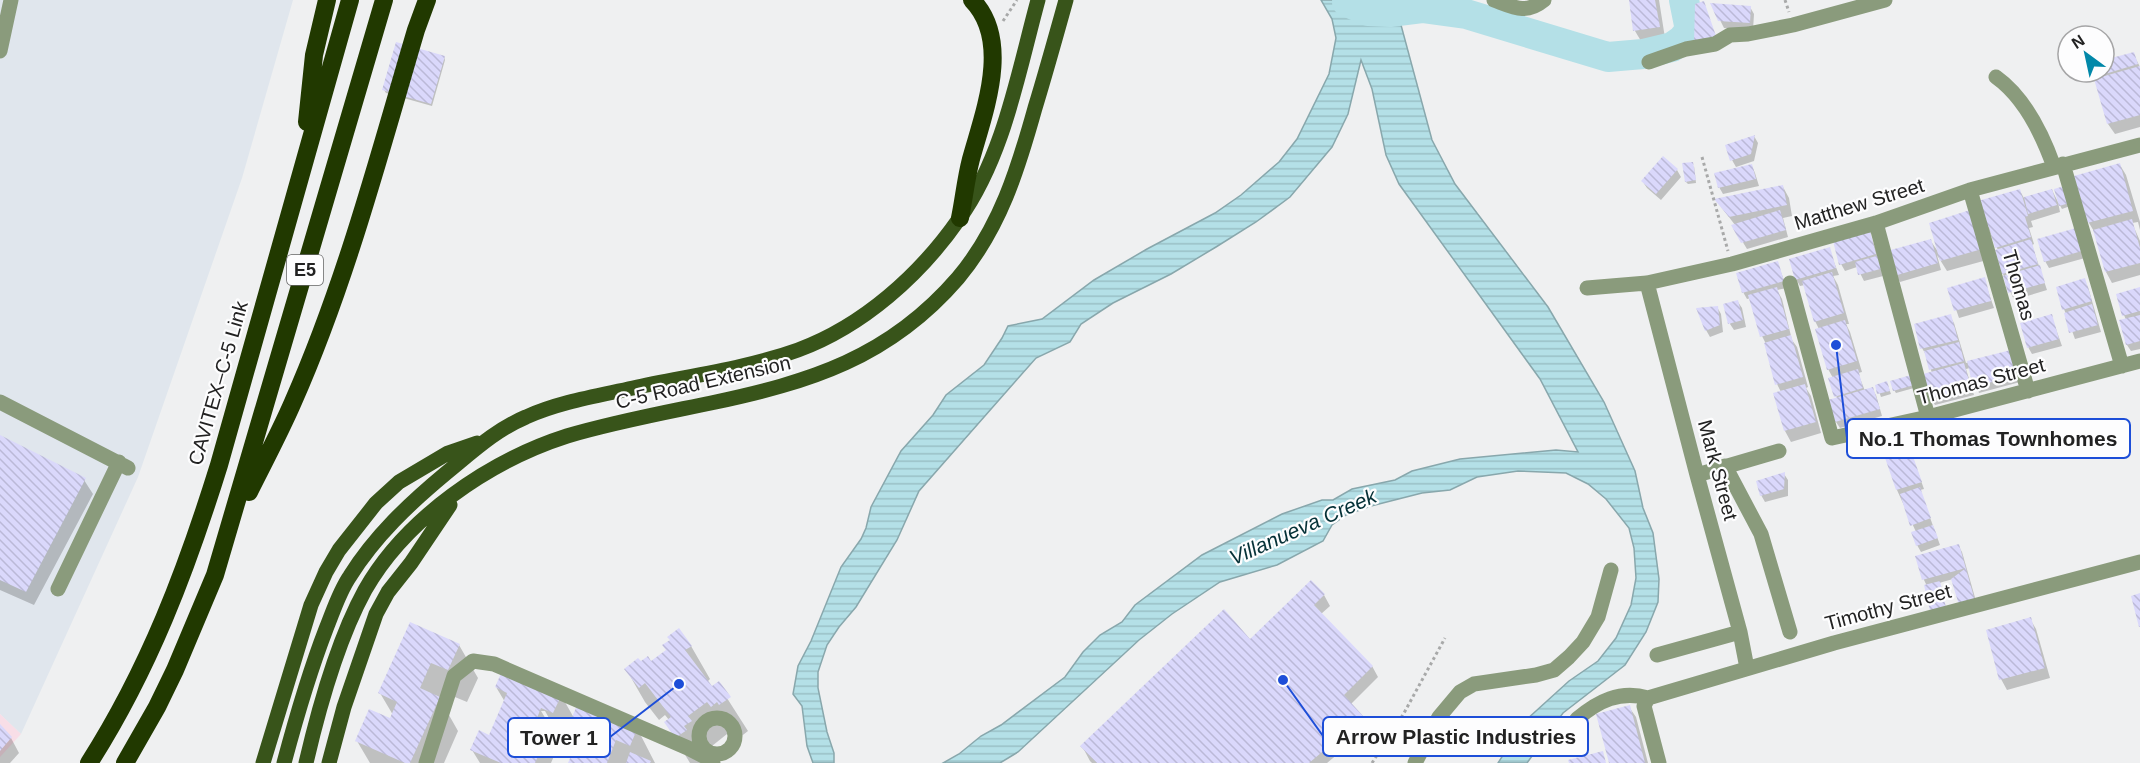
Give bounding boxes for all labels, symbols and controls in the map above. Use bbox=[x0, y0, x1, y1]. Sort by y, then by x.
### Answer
north arrow bbox=[2056, 24, 2116, 84]
text: N bbox=[2069, 32, 2088, 52]
street label: Matthew Street bbox=[1791, 174, 1927, 234]
street label: Thomas bbox=[1998, 247, 2040, 323]
road number: E5 bbox=[287, 255, 323, 285]
street label: CAVITEX–C-5 Link bbox=[184, 297, 252, 468]
street label: C-5 Road Extension bbox=[613, 351, 793, 413]
street label: Thomas Street bbox=[1915, 353, 2048, 409]
street label: Mark Street bbox=[1694, 417, 1742, 523]
callout: No.1 Thomas Townhomes bbox=[1847, 419, 2130, 458]
text: No.1 Thomas Townhomes bbox=[1859, 427, 2117, 450]
water label: Villanueva Creek bbox=[1226, 483, 1381, 569]
street label: Timothy Street bbox=[1823, 580, 1954, 634]
callout: Arrow Plastic Industries bbox=[1323, 717, 1588, 756]
callout: Tower 1 bbox=[508, 718, 610, 757]
text: Arrow Plastic Industries bbox=[1336, 725, 1576, 748]
text: Tower 1 bbox=[520, 726, 598, 749]

